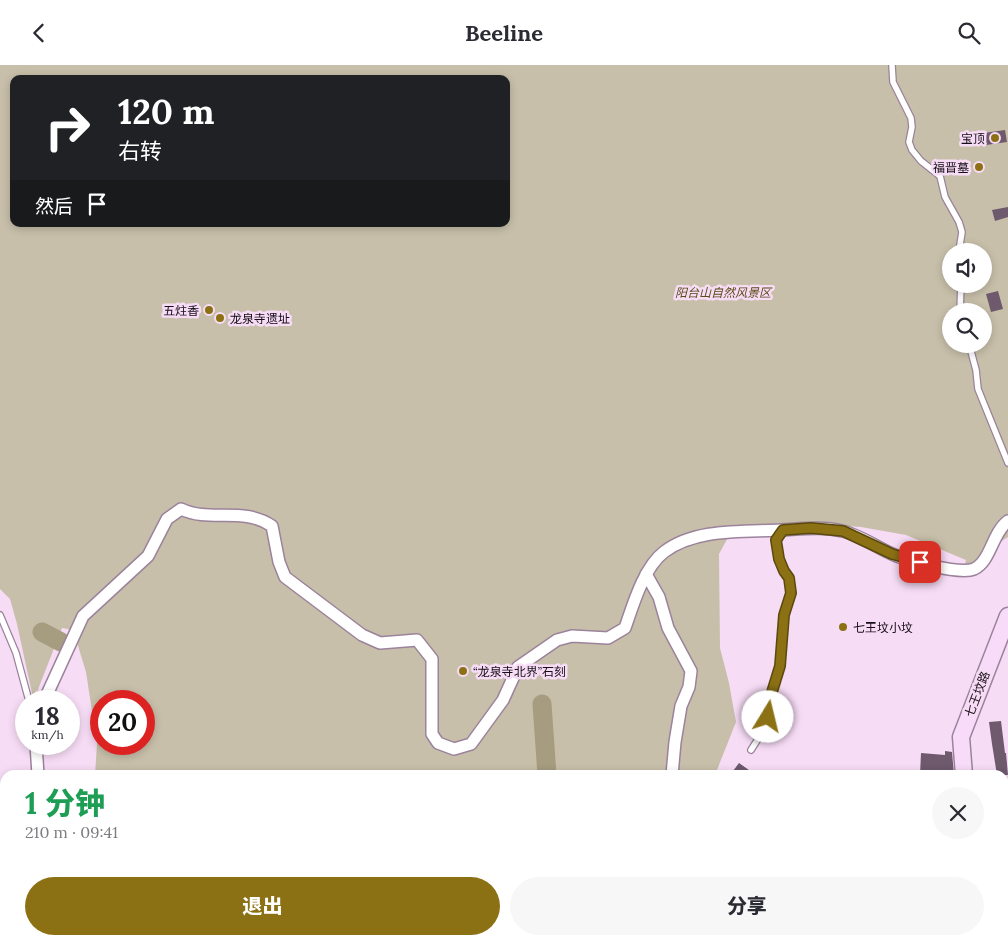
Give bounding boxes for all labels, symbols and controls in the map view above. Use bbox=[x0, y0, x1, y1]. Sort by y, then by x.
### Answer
icon: back bbox=[25, 19, 53, 47]
text: Beeline bbox=[465, 19, 543, 47]
icon: search bbox=[955, 19, 983, 47]
text: 120 m bbox=[118, 89, 215, 134]
icon: right bbox=[35, 95, 100, 160]
place label: 宝顶 bbox=[961, 131, 985, 146]
marker: 宝顶 bbox=[989, 132, 1001, 144]
text: 右转 bbox=[118, 137, 162, 165]
place label: 福晋墓 bbox=[933, 160, 969, 175]
marker: 福晋墓 bbox=[973, 161, 985, 173]
icon: arrive bbox=[83, 190, 111, 218]
text: 然后 bbox=[35, 194, 73, 218]
map controls bbox=[942, 243, 992, 353]
button: sound bbox=[942, 243, 992, 293]
park label: 阳台山自然风景区 bbox=[675, 285, 773, 300]
place label: 五炷香 bbox=[163, 303, 199, 318]
button: search bbox=[942, 303, 992, 353]
marker: 五炷香 bbox=[203, 304, 215, 316]
place label: 龙泉寺遗址 bbox=[230, 311, 290, 326]
marker: 龙泉寺遗址 bbox=[214, 312, 226, 324]
pin bbox=[899, 541, 941, 583]
icon: arrive bbox=[906, 548, 934, 576]
place label: 七王坟小坟 bbox=[853, 620, 913, 635]
marker: 七王坟小坟 bbox=[837, 621, 849, 633]
place label: “龙泉寺北界”石刻 bbox=[473, 664, 566, 679]
marker: “龙泉寺北界”石刻 bbox=[457, 665, 469, 677]
street label: 七王坟路 bbox=[961, 669, 993, 719]
speed limit sign: 20 bbox=[90, 690, 155, 755]
position arrow bbox=[741, 690, 793, 742]
text: 18 bbox=[35, 700, 60, 732]
text: km/h bbox=[31, 727, 64, 742]
text: 1 分钟 bbox=[25, 784, 105, 822]
button: close bbox=[932, 787, 984, 839]
text: 210 m · 09:41 bbox=[25, 822, 118, 842]
button: 退出 bbox=[25, 877, 500, 935]
button: 分享 bbox=[510, 877, 984, 935]

